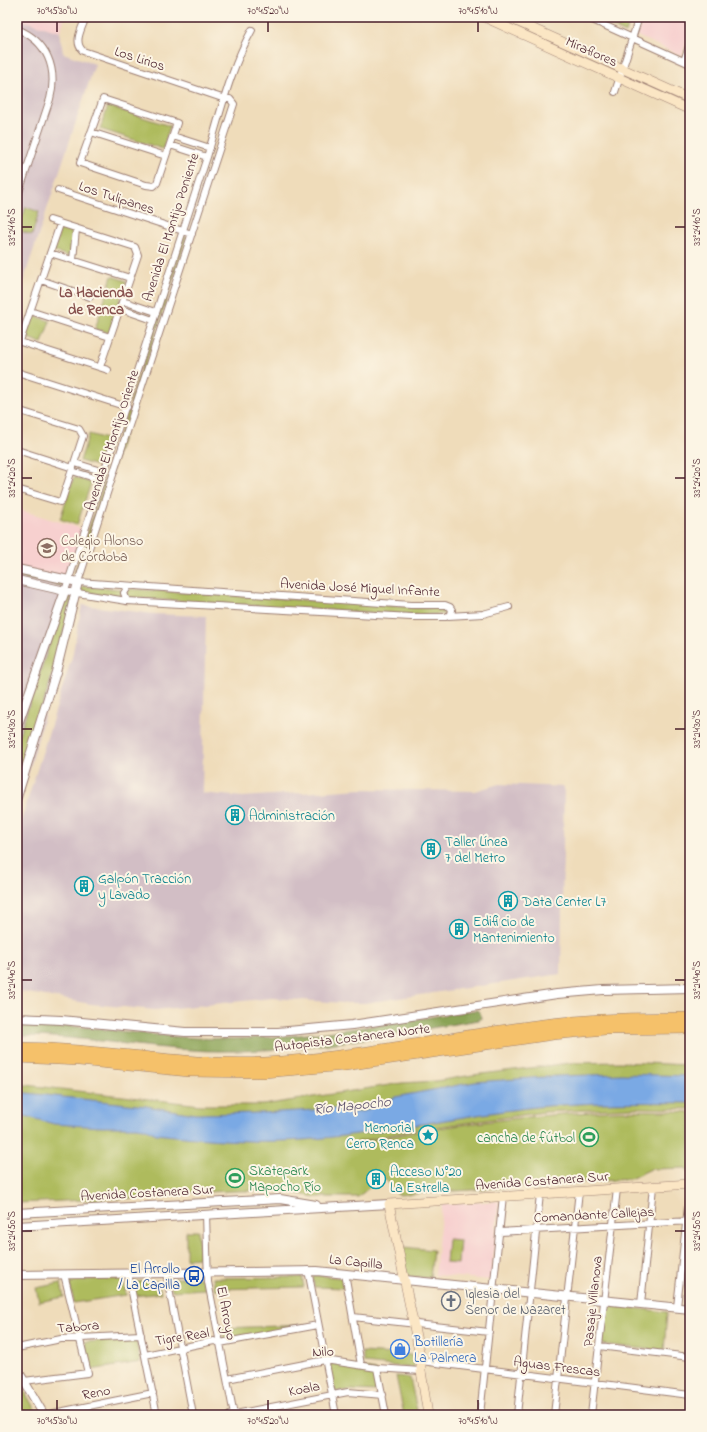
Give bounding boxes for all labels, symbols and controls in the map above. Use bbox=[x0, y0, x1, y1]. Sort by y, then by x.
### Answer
text: 70°45'30"W bbox=[37, 4, 78, 19]
text: 70°45'20"W bbox=[247, 4, 289, 19]
text: 70°45'10"W bbox=[458, 4, 498, 19]
street label: Miraflores bbox=[562, 32, 621, 73]
street label: Los Lirios bbox=[112, 41, 168, 77]
street label: Avenida El Montijo Poniente bbox=[137, 150, 206, 304]
street label: Los Tulipanes bbox=[76, 176, 157, 221]
text: 33°24'10"S bbox=[5, 208, 20, 246]
text: 33°24'10"S bbox=[690, 208, 705, 246]
district label: La Hacienda de Renca bbox=[59, 282, 133, 321]
street label: Avenida El Montijo Oriente bbox=[80, 367, 145, 514]
text: 33°24'20"S bbox=[5, 458, 20, 498]
text: 33°24'20"S bbox=[690, 458, 705, 498]
place label: Colegio Alonso de Córdoba bbox=[61, 531, 143, 568]
school or university icon: Colegio Alonso de Córdoba bbox=[36, 537, 58, 559]
street label: Avenida José Miguel Infante bbox=[280, 574, 441, 604]
text: 33°24'30"S bbox=[5, 709, 20, 748]
text: 33°24'30"S bbox=[690, 709, 705, 748]
building icon: Administración bbox=[224, 804, 246, 826]
place label: Administración bbox=[249, 806, 335, 827]
place label: Taller Línea 7 del Metro bbox=[445, 832, 508, 869]
building icon: Taller Línea 7 del Metro bbox=[420, 838, 442, 860]
place label: Galpón Tracción y Lavado bbox=[98, 869, 191, 907]
building icon: Galpón Tracción y Lavado bbox=[73, 875, 95, 897]
building icon: Data Center L7 bbox=[497, 890, 519, 912]
place label: Data Center L7 bbox=[521, 892, 606, 913]
place label: Edificio de Mantenimiento bbox=[473, 912, 555, 949]
building icon: Edificio de Mantenimiento bbox=[448, 918, 470, 940]
text: 33°24'40"S bbox=[5, 960, 20, 999]
text: 33°24'40"S bbox=[690, 960, 705, 999]
street label: Autopista Costanera Norte bbox=[273, 1018, 432, 1058]
water label: Río Mapocho bbox=[313, 1091, 393, 1121]
place label: Memorial Cerro Renca bbox=[346, 1118, 414, 1155]
place icon: Memorial Cerro Renca bbox=[417, 1124, 439, 1146]
sports icon: cancha de fútbol bbox=[578, 1126, 600, 1148]
place label: cancha de fútbol bbox=[477, 1128, 575, 1149]
place label: Skatepark Mapocho Río bbox=[249, 1161, 321, 1198]
place label: Acceso N°20 La Estrella bbox=[390, 1162, 461, 1199]
street label: Avenida Costanera Sur bbox=[475, 1166, 610, 1197]
sports icon: Skatepark Mapocho Río bbox=[224, 1167, 246, 1189]
building icon: Acceso N°20 La Estrella bbox=[365, 1168, 387, 1190]
street label: Avenida Costanera Sur bbox=[80, 1179, 215, 1207]
street label: Comandante Callejas bbox=[533, 1202, 655, 1229]
text: 33°24'50"S bbox=[5, 1210, 20, 1251]
text: 33°24'50"S bbox=[690, 1210, 705, 1251]
street label: La Capilla bbox=[328, 1249, 384, 1276]
street label: Pasaje Villanova bbox=[578, 1255, 609, 1348]
place label: El Arrollo / La Capilla bbox=[118, 1259, 180, 1296]
bus stop icon: El Arrollo / La Capilla bbox=[183, 1265, 205, 1287]
place label: Iglesia del Senor de Nazaret bbox=[465, 1284, 566, 1321]
street label: El Arroyo bbox=[209, 1285, 241, 1342]
church icon: Iglesia del Senor de Nazaret bbox=[440, 1290, 462, 1312]
street label: Tabora bbox=[56, 1315, 100, 1340]
street label: Tigre Real bbox=[153, 1323, 211, 1353]
place label: Botillería La Palmera bbox=[413, 1332, 476, 1369]
shop icon: Botillería La Palmera bbox=[389, 1338, 411, 1360]
street label: Nilo bbox=[312, 1342, 334, 1363]
street label: Aguas Frescas bbox=[512, 1352, 602, 1384]
street label: Koala bbox=[287, 1376, 322, 1403]
street label: Reno bbox=[80, 1380, 112, 1406]
text: 70°45'30"W bbox=[37, 1414, 78, 1429]
text: 70°45'20"W bbox=[247, 1414, 289, 1429]
text: 70°45'10"W bbox=[458, 1414, 498, 1429]

